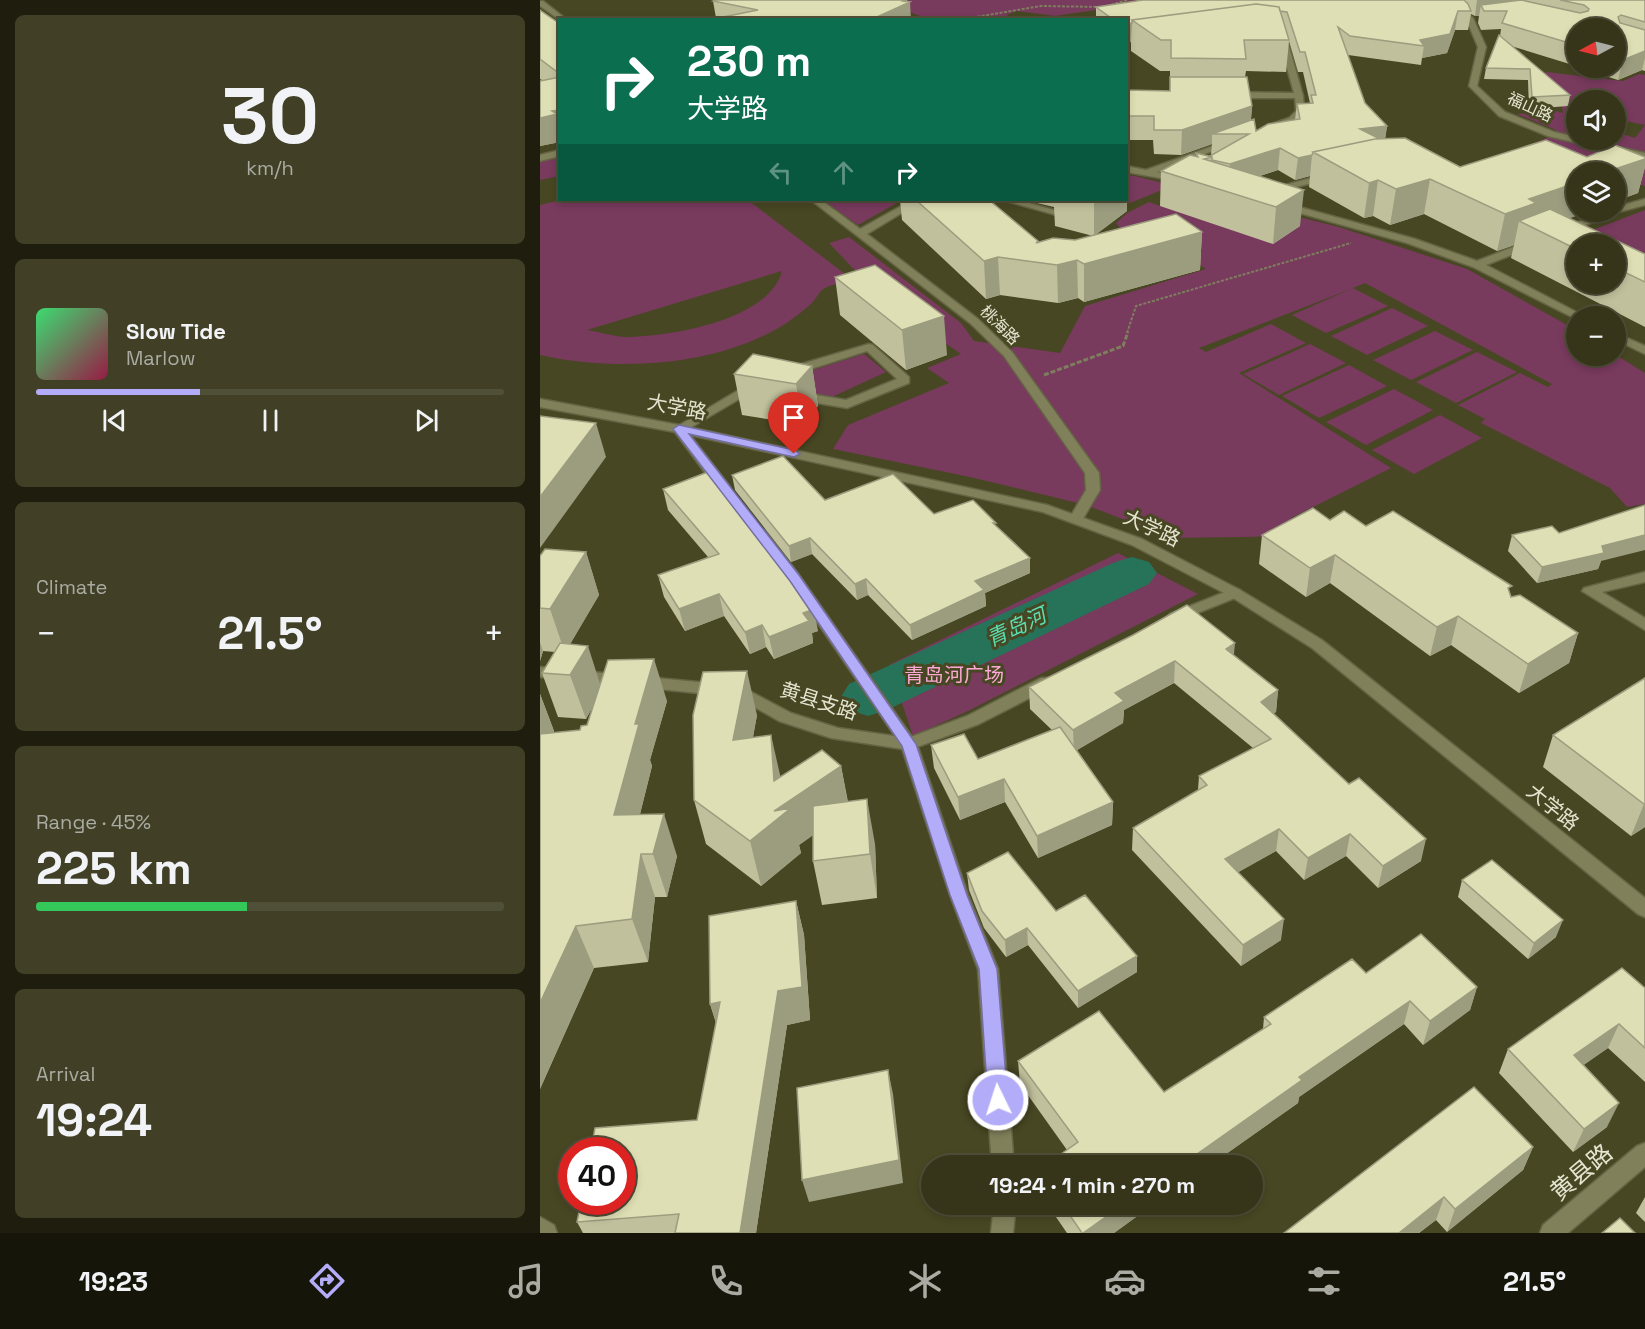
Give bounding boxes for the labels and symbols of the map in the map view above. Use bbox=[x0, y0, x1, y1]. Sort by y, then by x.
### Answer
north arrow bbox=[1566, 18, 1626, 78]
street label: 福山路 bbox=[1504, 87, 1556, 127]
street label: 桃海路 bbox=[976, 301, 1024, 349]
street label: 大学路 bbox=[645, 389, 709, 425]
pin bbox=[768, 392, 819, 454]
street label: 大学路 bbox=[1119, 504, 1185, 552]
water label: 青岛河 bbox=[982, 600, 1054, 653]
park label: 青岛河广场 bbox=[904, 662, 1004, 688]
street label: 黄县支路 bbox=[777, 676, 861, 726]
street label: 大学路 bbox=[1522, 778, 1584, 836]
position arrow bbox=[966, 1068, 1030, 1132]
speed limit sign: 40 bbox=[558, 1137, 636, 1215]
street label: 黄县路 bbox=[1543, 1137, 1619, 1207]

